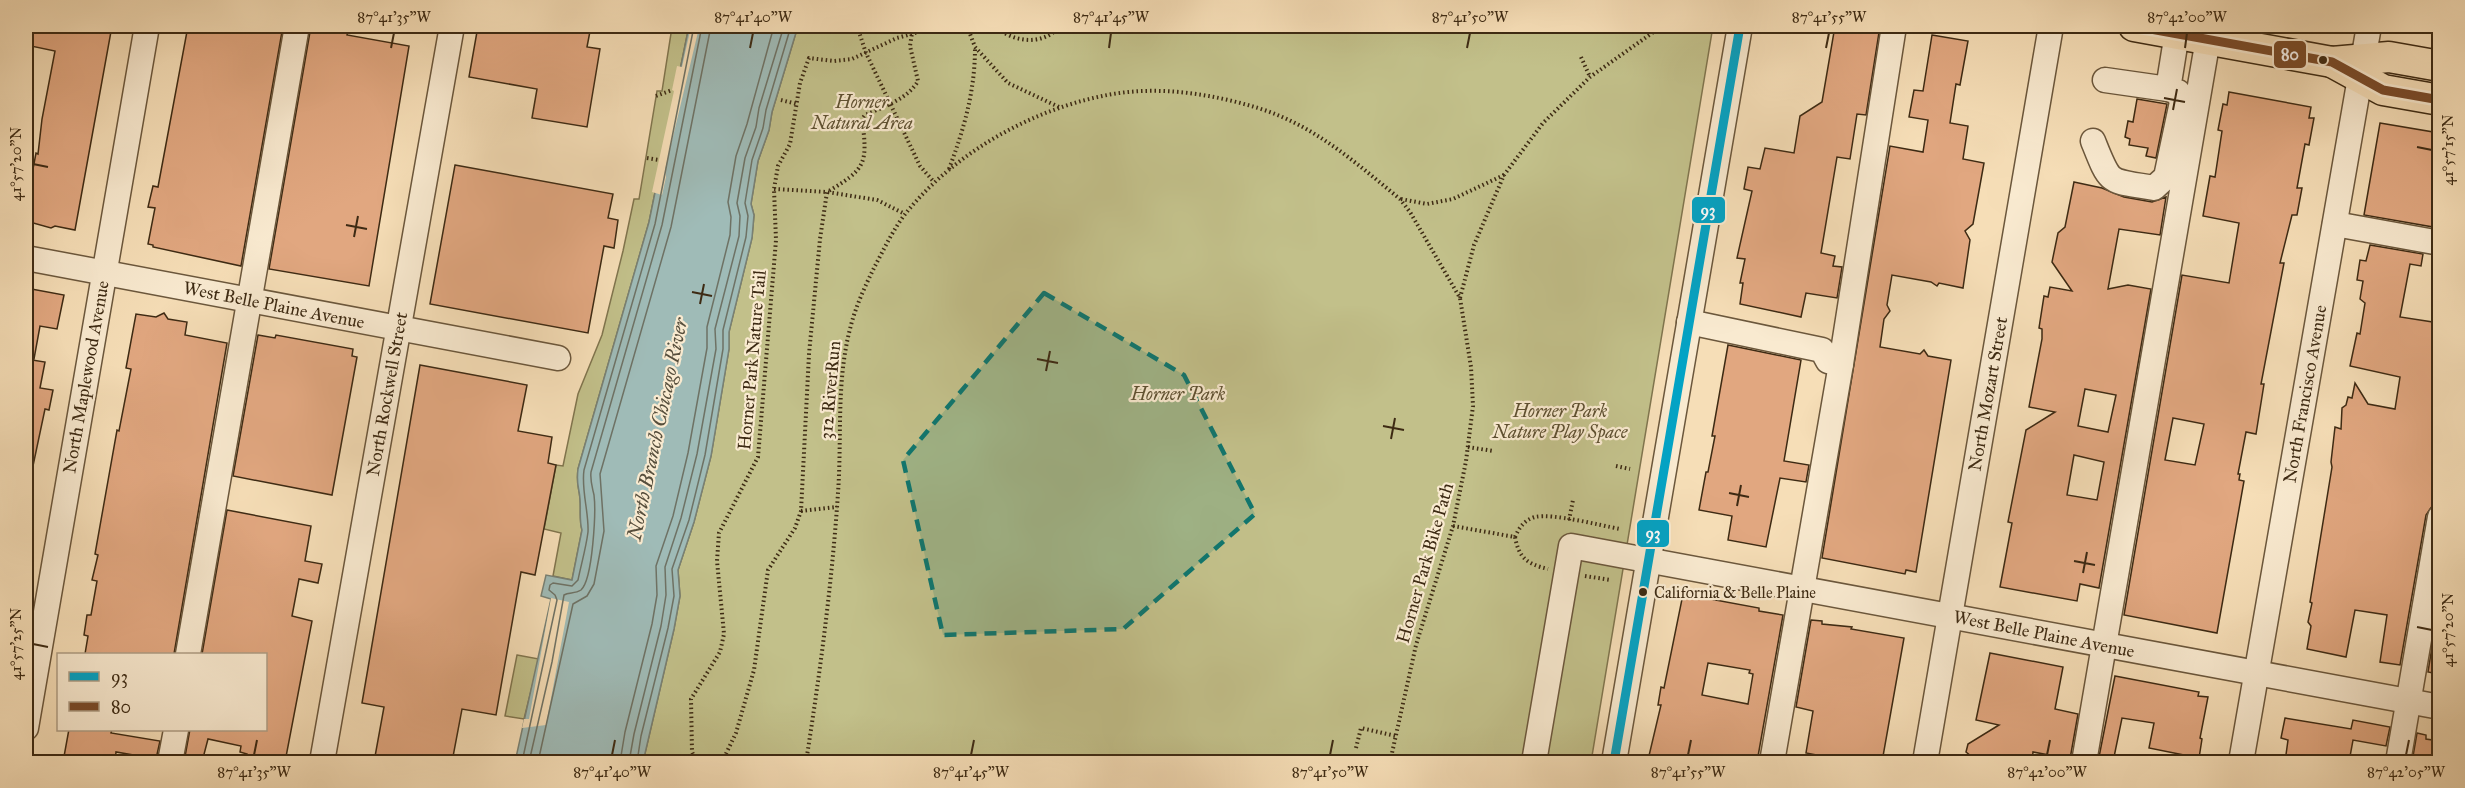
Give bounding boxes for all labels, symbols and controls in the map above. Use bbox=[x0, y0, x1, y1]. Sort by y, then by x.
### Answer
text: 87°41'35"W bbox=[357, 8, 432, 26]
text: 87°41'40"W bbox=[714, 8, 793, 26]
text: 87°41'45"W bbox=[1073, 8, 1150, 26]
text: 87°41'50"W bbox=[1432, 8, 1509, 26]
text: 87°41'55"W bbox=[1792, 8, 1867, 26]
text: 87°42'00"W bbox=[2147, 8, 2228, 26]
line badge: 80 bbox=[2273, 40, 2307, 69]
text: 80 bbox=[2281, 45, 2299, 64]
unlabelled marker bbox=[2317, 54, 2329, 66]
park label: Horner Natural Area bbox=[810, 91, 913, 134]
text: 41°57'15"N bbox=[2439, 114, 2457, 185]
text: 41°57'20"N bbox=[7, 127, 25, 201]
line badge: 93 bbox=[1691, 196, 1726, 224]
text: 93 bbox=[1701, 201, 1716, 221]
street label: Horner Park Nature Tail bbox=[733, 269, 771, 451]
street label: West Belle Plaine Avenue bbox=[182, 277, 366, 333]
street label: North Maplewood Avenue bbox=[58, 279, 114, 475]
street label: North Francisco Avenue bbox=[2279, 303, 2331, 485]
street label: North Rockwell Street bbox=[362, 310, 412, 478]
water label: North Branch Chicago River bbox=[621, 314, 693, 543]
street label: North Mozart Street bbox=[1964, 315, 2013, 473]
street label: 312 RiverRun bbox=[815, 340, 845, 440]
park label: Horner Park bbox=[1130, 383, 1225, 405]
park label: Horner Park Nature Play Space bbox=[1492, 400, 1629, 444]
street label: Horner Park Bike Path bbox=[1392, 480, 1458, 646]
line badge: 93 bbox=[1636, 519, 1670, 548]
text: 93 bbox=[1646, 524, 1661, 544]
place label: California & Belle Plaine bbox=[1654, 583, 1816, 602]
marker: California & Belle Plaine bbox=[1637, 586, 1649, 598]
text: 41°57'20"N bbox=[2439, 593, 2457, 667]
street label: West Belle Plaine Avenue bbox=[1952, 606, 2136, 662]
text: 41°57'25"N bbox=[7, 608, 25, 680]
legend bbox=[57, 653, 267, 731]
text: 93 bbox=[111, 666, 128, 688]
text: 80 bbox=[111, 696, 131, 718]
text: 87°41'35"W bbox=[217, 763, 292, 781]
text: 87°41'40"W bbox=[573, 763, 652, 781]
text: 87°41'45"W bbox=[933, 763, 1010, 781]
text: 87°41'50"W bbox=[1292, 763, 1369, 781]
text: 87°41'55"W bbox=[1651, 763, 1726, 781]
text: 87°42'00"W bbox=[2007, 763, 2088, 781]
text: 87°42'05"W bbox=[2367, 763, 2446, 781]

